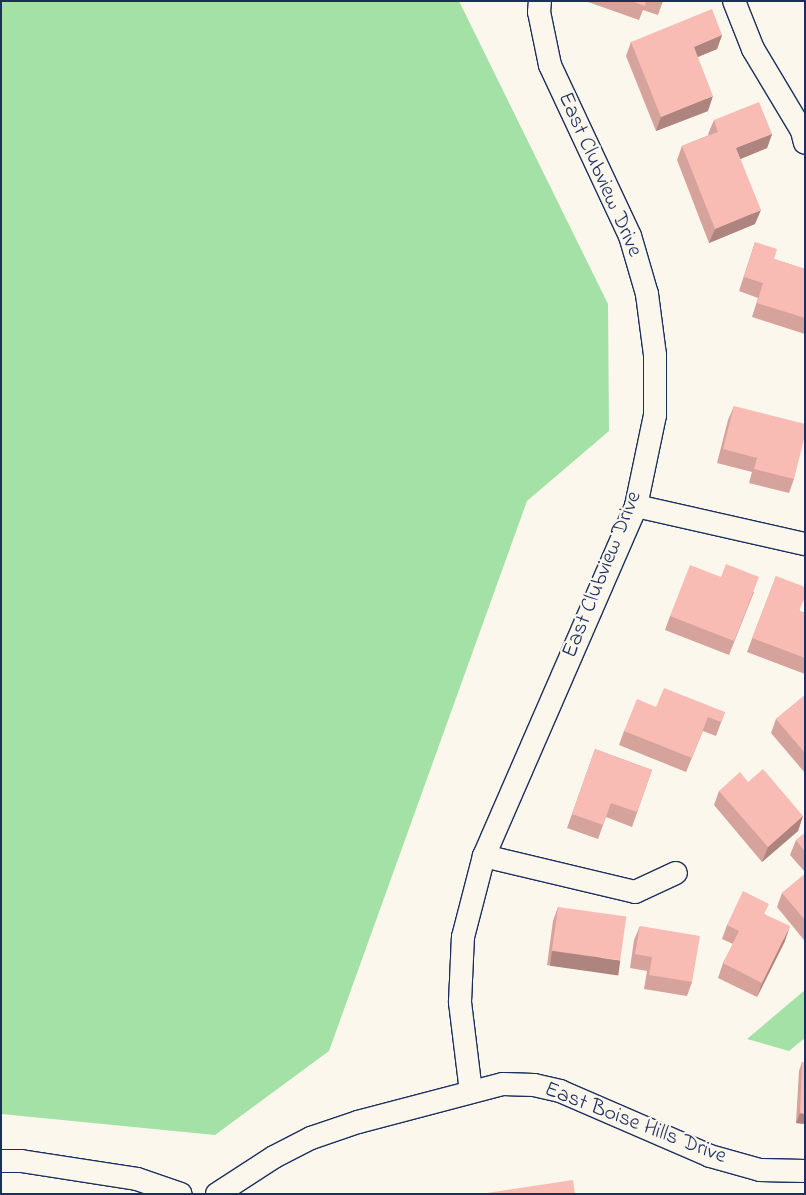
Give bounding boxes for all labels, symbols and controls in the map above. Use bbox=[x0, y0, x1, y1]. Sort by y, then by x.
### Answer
street label: East Clubview Drive bbox=[551, 89, 647, 261]
street label: East Clubview Drive bbox=[558, 488, 648, 662]
street label: East Boise Hills Drive bbox=[540, 1077, 730, 1171]

